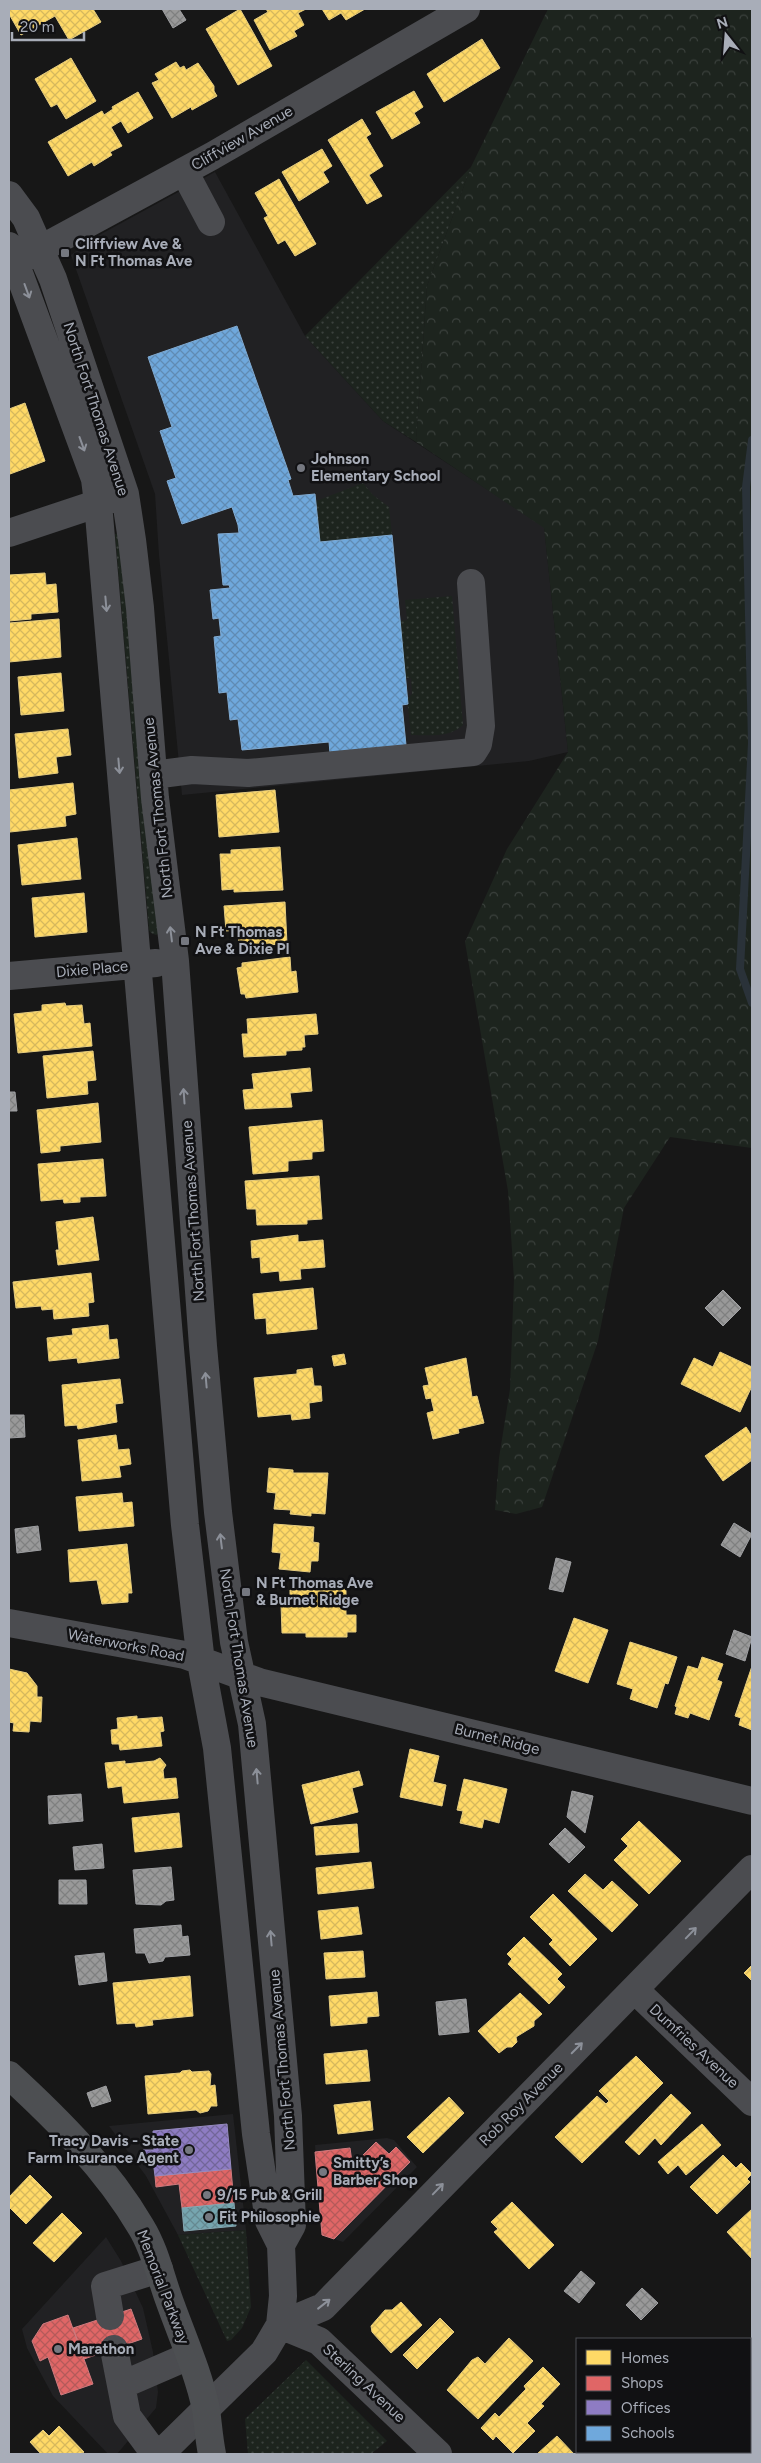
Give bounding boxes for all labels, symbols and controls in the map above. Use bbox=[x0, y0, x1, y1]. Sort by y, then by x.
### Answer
scale bar bbox=[12, 10, 85, 42]
north arrow bbox=[701, 10, 751, 60]
text: N bbox=[715, 13, 730, 33]
text: 20 m bbox=[20, 18, 54, 36]
street label: Cliffview Avenue bbox=[188, 102, 296, 174]
place label: Cliffview Ave & N Ft Thomas Ave bbox=[75, 235, 193, 270]
marker: Cliffview Ave & N Ft Thomas Ave bbox=[59, 247, 71, 259]
one-way arrow bbox=[23, 283, 32, 298]
street label: North Fort Thomas Avenue bbox=[59, 320, 133, 498]
one-way arrow bbox=[78, 436, 87, 451]
place label: Johnson Elementary School bbox=[311, 450, 441, 485]
marker: Johnson Elementary School bbox=[295, 462, 307, 474]
one-way arrow bbox=[102, 595, 111, 611]
street label: North Fort Thomas Avenue bbox=[140, 717, 176, 899]
one-way arrow bbox=[115, 757, 124, 773]
place label: N Ft Thomas Ave & Dixie Pl bbox=[195, 923, 289, 958]
one-way arrow bbox=[166, 926, 176, 942]
marker: N Ft Thomas Ave & Dixie Pl bbox=[179, 935, 191, 947]
street label: Dixie Place bbox=[55, 957, 129, 981]
one-way arrow bbox=[180, 1088, 189, 1104]
street label: North Fort Thomas Avenue bbox=[178, 1120, 208, 1302]
one-way arrow bbox=[201, 1372, 211, 1388]
one-way arrow bbox=[216, 1534, 226, 1550]
street label: North Fort Thomas Avenue bbox=[216, 1567, 262, 1749]
place label: N Ft Thomas Ave & Burnet Ridge bbox=[256, 1574, 374, 1609]
marker: N Ft Thomas Ave & Burnet Ridge bbox=[240, 1586, 252, 1598]
street label: Waterworks Road bbox=[66, 1625, 186, 1665]
street label: Burnet Ridge bbox=[453, 1720, 541, 1758]
one-way arrow bbox=[252, 1768, 262, 1784]
one-way arrow bbox=[685, 1927, 697, 1939]
one-way arrow bbox=[266, 1930, 276, 1946]
street label: North Fort Thomas Avenue bbox=[265, 1969, 299, 2151]
street label: Dumfries Avenue bbox=[646, 2000, 742, 2092]
one-way arrow bbox=[571, 2042, 583, 2055]
street label: Rob Roy Avenue bbox=[475, 2058, 567, 2150]
place label: Tracy Davis - State Farm Insurance Agent bbox=[27, 2132, 180, 2167]
marker: Tracy Davis - State Farm Insurance Agent bbox=[183, 2144, 195, 2156]
place label: Smitty’s Barber Shop bbox=[333, 2154, 418, 2189]
marker: Smitty’s Barber Shop bbox=[317, 2166, 329, 2178]
one-way arrow bbox=[432, 2182, 444, 2195]
place label: 9/15 Pub & Grill bbox=[217, 2186, 322, 2204]
marker: 9/15 Pub & Grill bbox=[201, 2189, 213, 2201]
place label: Fit Philosophie bbox=[219, 2208, 321, 2226]
marker: Fit Philosophie bbox=[203, 2211, 215, 2223]
street label: Memorial Parkway bbox=[133, 2227, 193, 2347]
one-way arrow bbox=[317, 2299, 330, 2310]
legend bbox=[576, 2338, 751, 2453]
place label: Marathon bbox=[68, 2340, 134, 2358]
street label: Sterling Avenue bbox=[319, 2340, 409, 2426]
marker: Marathon bbox=[52, 2343, 64, 2355]
text: Homes bbox=[621, 2349, 669, 2367]
text: Shops bbox=[621, 2374, 663, 2392]
text: Offices bbox=[621, 2399, 671, 2417]
text: Schools bbox=[621, 2424, 674, 2442]

